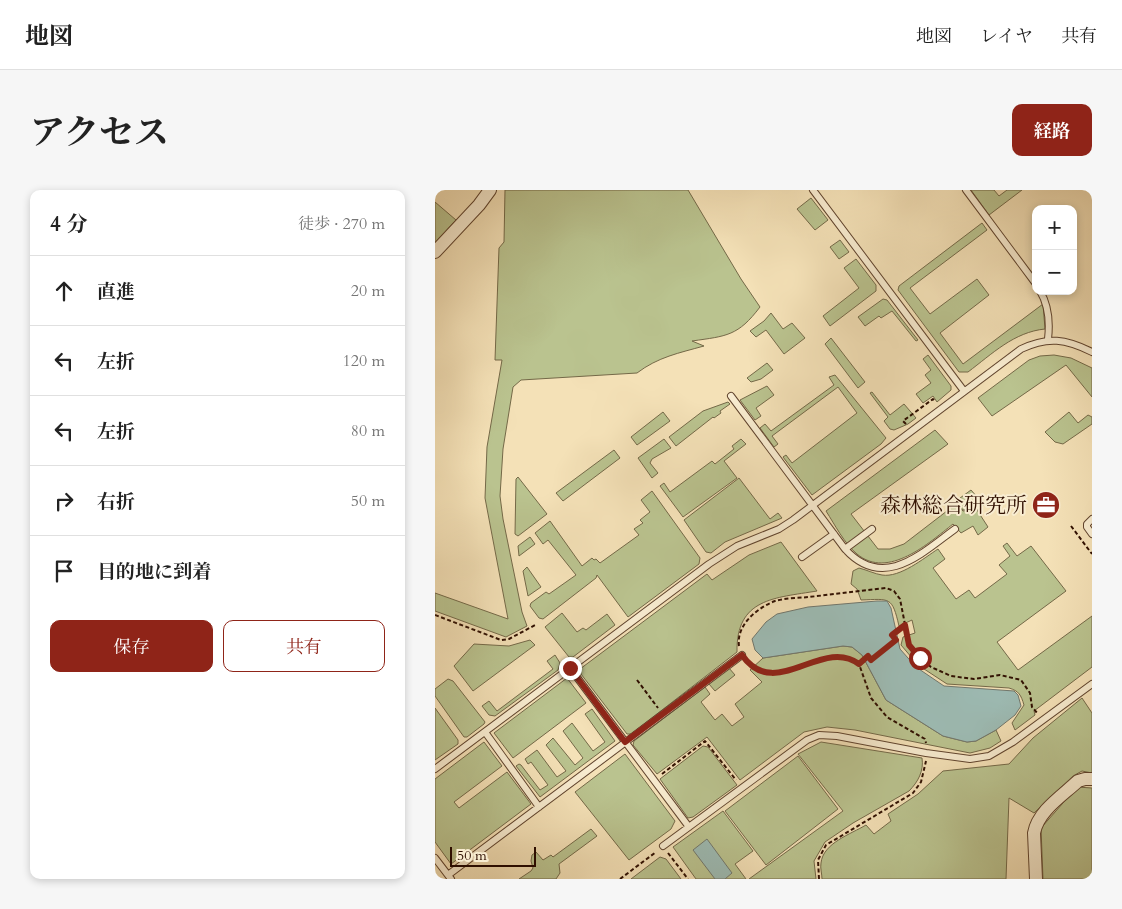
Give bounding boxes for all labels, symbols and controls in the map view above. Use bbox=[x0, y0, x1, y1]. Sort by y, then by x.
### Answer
text: 地図 bbox=[25, 20, 73, 53]
text: 地図 bbox=[916, 24, 952, 49]
text: レイヤ bbox=[980, 24, 1033, 49]
text: 共有 bbox=[1061, 24, 1097, 49]
button: 経路 bbox=[1012, 104, 1092, 156]
text: アクセス bbox=[30, 109, 169, 157]
map controls bbox=[1032, 205, 1077, 295]
button: + bbox=[1032, 205, 1077, 250]
text: 4 分 bbox=[50, 210, 87, 239]
text: 徒歩 · 270 m bbox=[298, 213, 385, 235]
button: − bbox=[1032, 250, 1077, 295]
icon: ahead bbox=[50, 277, 78, 305]
text: 直進 bbox=[97, 279, 135, 305]
text: 20 m bbox=[351, 280, 385, 302]
icon: left bbox=[50, 347, 78, 375]
text: 左折 bbox=[97, 349, 135, 375]
text: 120 m bbox=[343, 350, 385, 372]
icon: left bbox=[50, 417, 78, 445]
text: 左折 bbox=[97, 419, 135, 445]
text: 80 m bbox=[351, 420, 385, 442]
icon: right bbox=[50, 487, 78, 515]
text: 右折 bbox=[97, 489, 135, 515]
text: 50 m bbox=[351, 490, 385, 512]
office icon: 森林総合研究所 bbox=[1031, 490, 1061, 520]
place label: 森林総合研究所 bbox=[880, 491, 1027, 520]
icon: arrive bbox=[50, 557, 78, 585]
text: 目的地に到着 bbox=[97, 559, 211, 585]
button: 保存 bbox=[50, 620, 213, 672]
button: 共有 bbox=[223, 620, 385, 672]
route start bbox=[909, 647, 932, 670]
route end bbox=[559, 657, 582, 680]
scale bar bbox=[450, 844, 536, 867]
text: 50 m bbox=[457, 846, 487, 865]

